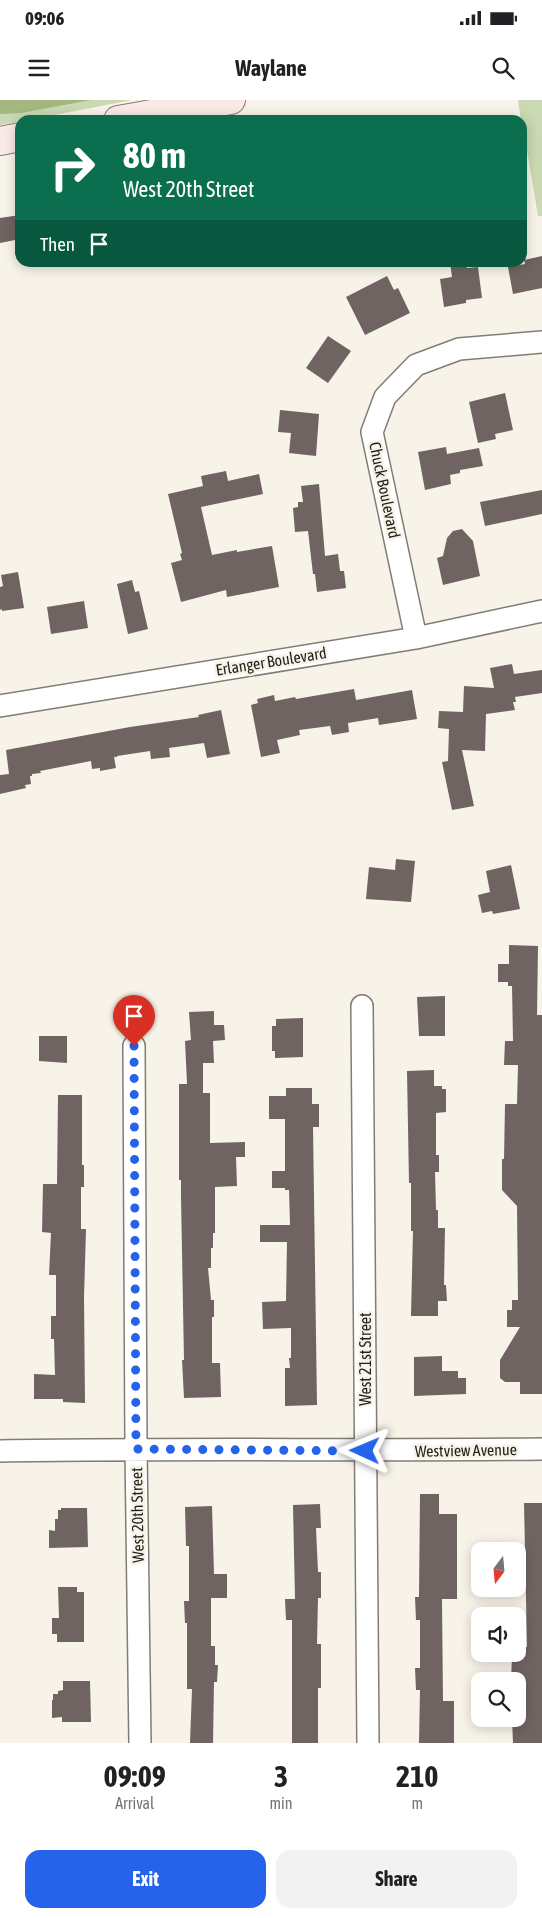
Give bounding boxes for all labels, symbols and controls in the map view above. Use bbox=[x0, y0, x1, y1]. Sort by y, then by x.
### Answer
text: 09:06 bbox=[25, 7, 64, 29]
icon: menu bbox=[25, 54, 53, 82]
icon: search bbox=[489, 54, 517, 82]
text: Waylane bbox=[235, 55, 307, 81]
icon: right bbox=[40, 135, 105, 200]
text: 80 m bbox=[123, 135, 186, 175]
text: West 20th Street bbox=[123, 176, 254, 202]
icon: arrive bbox=[85, 230, 113, 258]
text: Then bbox=[40, 233, 75, 255]
street label: Chuck Boulevard bbox=[366, 440, 404, 540]
street label: Erlanger Boulevard bbox=[214, 643, 328, 680]
pin bbox=[113, 995, 155, 1046]
icon: arrive bbox=[120, 1002, 148, 1030]
street label: West 21st Street bbox=[356, 1312, 374, 1406]
position arrow bbox=[338, 1424, 390, 1476]
street label: Westview Avenue bbox=[415, 1440, 517, 1460]
street label: West 20th Street bbox=[127, 1467, 147, 1563]
north arrow bbox=[471, 1542, 526, 1598]
map controls bbox=[471, 1542, 526, 1727]
button: sound bbox=[471, 1607, 526, 1662]
button: search bbox=[471, 1672, 526, 1727]
text: 09:09 bbox=[104, 1759, 166, 1793]
text: 3 bbox=[274, 1759, 288, 1793]
text: 210 bbox=[396, 1759, 438, 1793]
text: Arrival bbox=[115, 1794, 154, 1812]
text: min bbox=[270, 1794, 293, 1812]
text: m bbox=[411, 1794, 423, 1812]
button: Exit bbox=[25, 1850, 266, 1908]
button: Share bbox=[276, 1850, 517, 1908]

